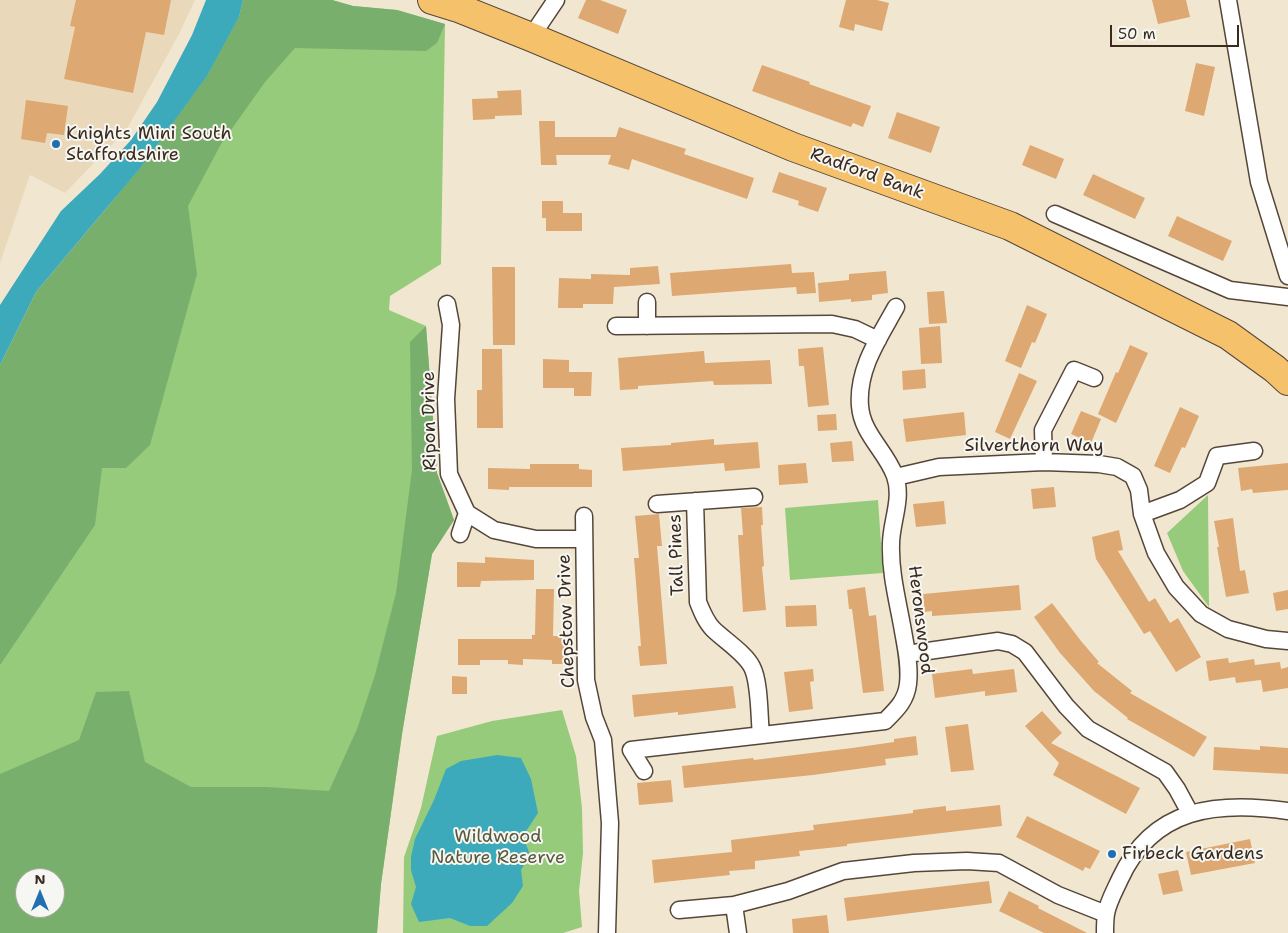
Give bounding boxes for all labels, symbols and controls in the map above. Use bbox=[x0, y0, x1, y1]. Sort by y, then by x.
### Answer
scale bar bbox=[1113, 15, 1242, 47]
text: 50 m bbox=[1118, 24, 1156, 44]
place label: Knights Mini South Staffordshire bbox=[66, 123, 232, 166]
marker: Knights Mini South Staffordshire bbox=[50, 138, 62, 150]
street label: Radford Bank bbox=[807, 143, 927, 205]
street label: Ripon Drive bbox=[418, 371, 442, 471]
street label: Silverthorn Way bbox=[964, 435, 1104, 457]
street label: Tall Pines bbox=[665, 514, 689, 596]
street label: Chepstow Drive bbox=[554, 554, 580, 688]
street label: Heronswood bbox=[903, 564, 937, 676]
park label: Wildwood Nature Reserve bbox=[431, 826, 565, 869]
place label: Firbeck Gardens bbox=[1122, 843, 1264, 865]
marker: Firbeck Gardens bbox=[1106, 848, 1118, 860]
north arrow bbox=[15, 868, 65, 918]
text: N bbox=[34, 870, 46, 888]

